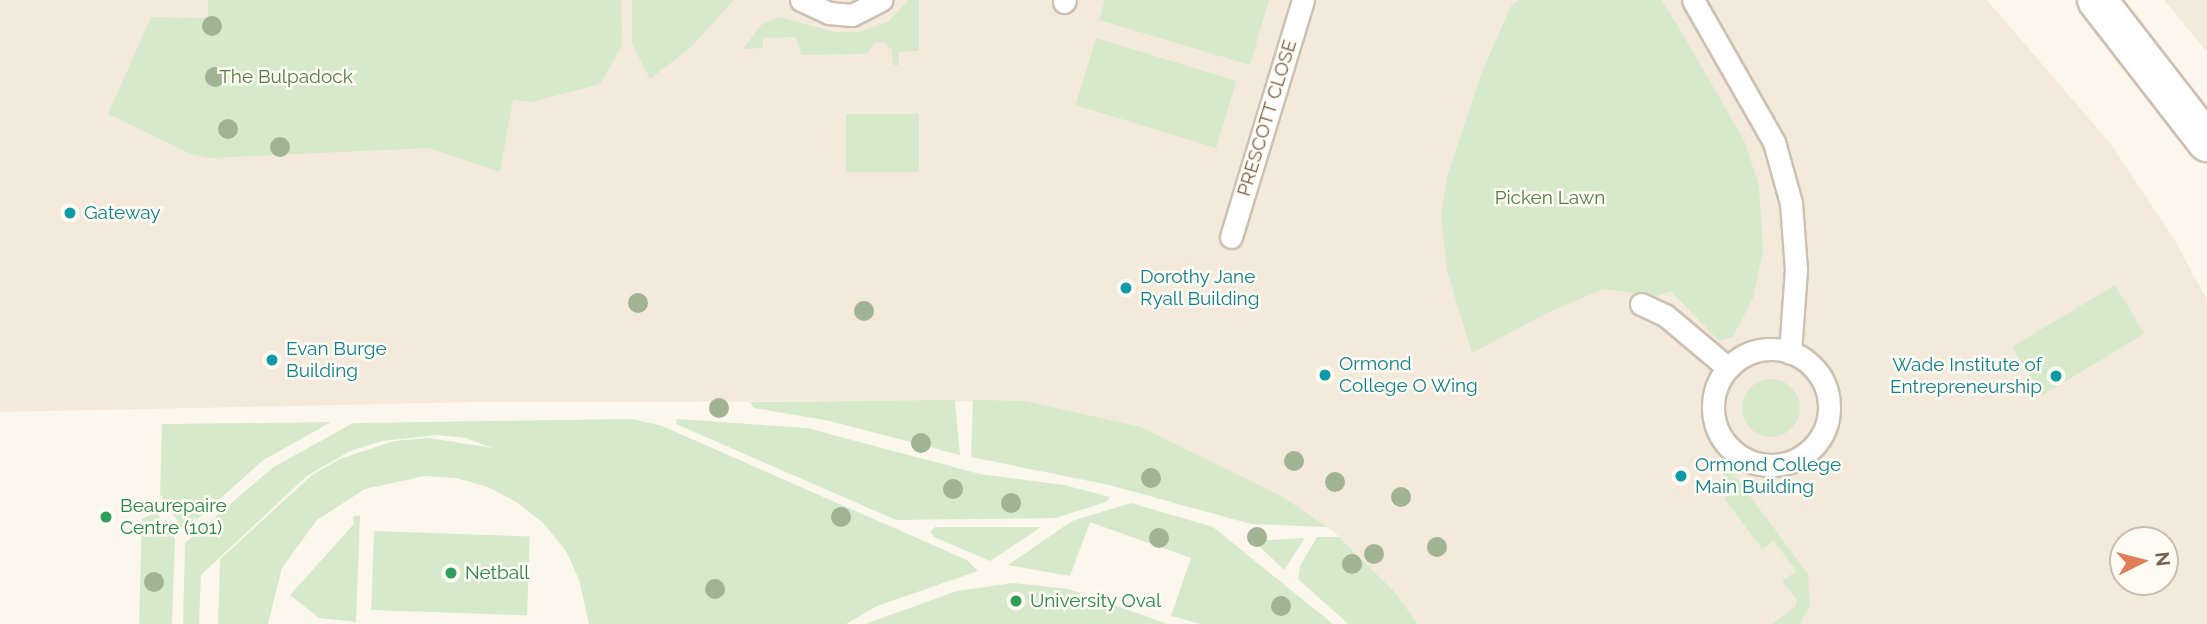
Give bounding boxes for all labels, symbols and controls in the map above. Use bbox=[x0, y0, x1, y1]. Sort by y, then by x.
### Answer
street label: PRESCOTT CLOSE bbox=[1232, 37, 1302, 199]
park label: The Bulpadock bbox=[219, 66, 353, 88]
park label: Picken Lawn bbox=[1495, 187, 1605, 209]
place label: Gateway bbox=[84, 202, 161, 224]
marker: Gateway bbox=[62, 205, 78, 221]
place label: Dorothy Jane Ryall Building bbox=[1140, 266, 1260, 310]
marker: Dorothy Jane Ryall Building bbox=[1118, 280, 1134, 296]
place label: Evan Burge Building bbox=[286, 338, 387, 382]
marker: Evan Burge Building bbox=[264, 352, 280, 368]
place label: Ormond College O Wing bbox=[1339, 353, 1479, 397]
place label: Wade Institute of Entrepreneurship bbox=[1890, 354, 2042, 398]
marker: Ormond College O Wing bbox=[1317, 367, 1333, 383]
marker: Wade Institute of Entrepreneurship bbox=[2048, 368, 2064, 384]
place label: Ormond College Main Building bbox=[1695, 454, 1841, 498]
marker: Ormond College Main Building bbox=[1673, 468, 1689, 484]
place label: Beaurepaire Centre (101) bbox=[120, 495, 227, 539]
marker: Beaurepaire Centre (101) bbox=[98, 509, 114, 525]
north arrow bbox=[2109, 526, 2179, 596]
text: N bbox=[2151, 551, 2175, 567]
place label: Netball bbox=[465, 562, 529, 584]
marker: Netball bbox=[443, 565, 459, 581]
place label: University Oval bbox=[1030, 590, 1162, 612]
marker: University Oval bbox=[1008, 593, 1024, 609]

